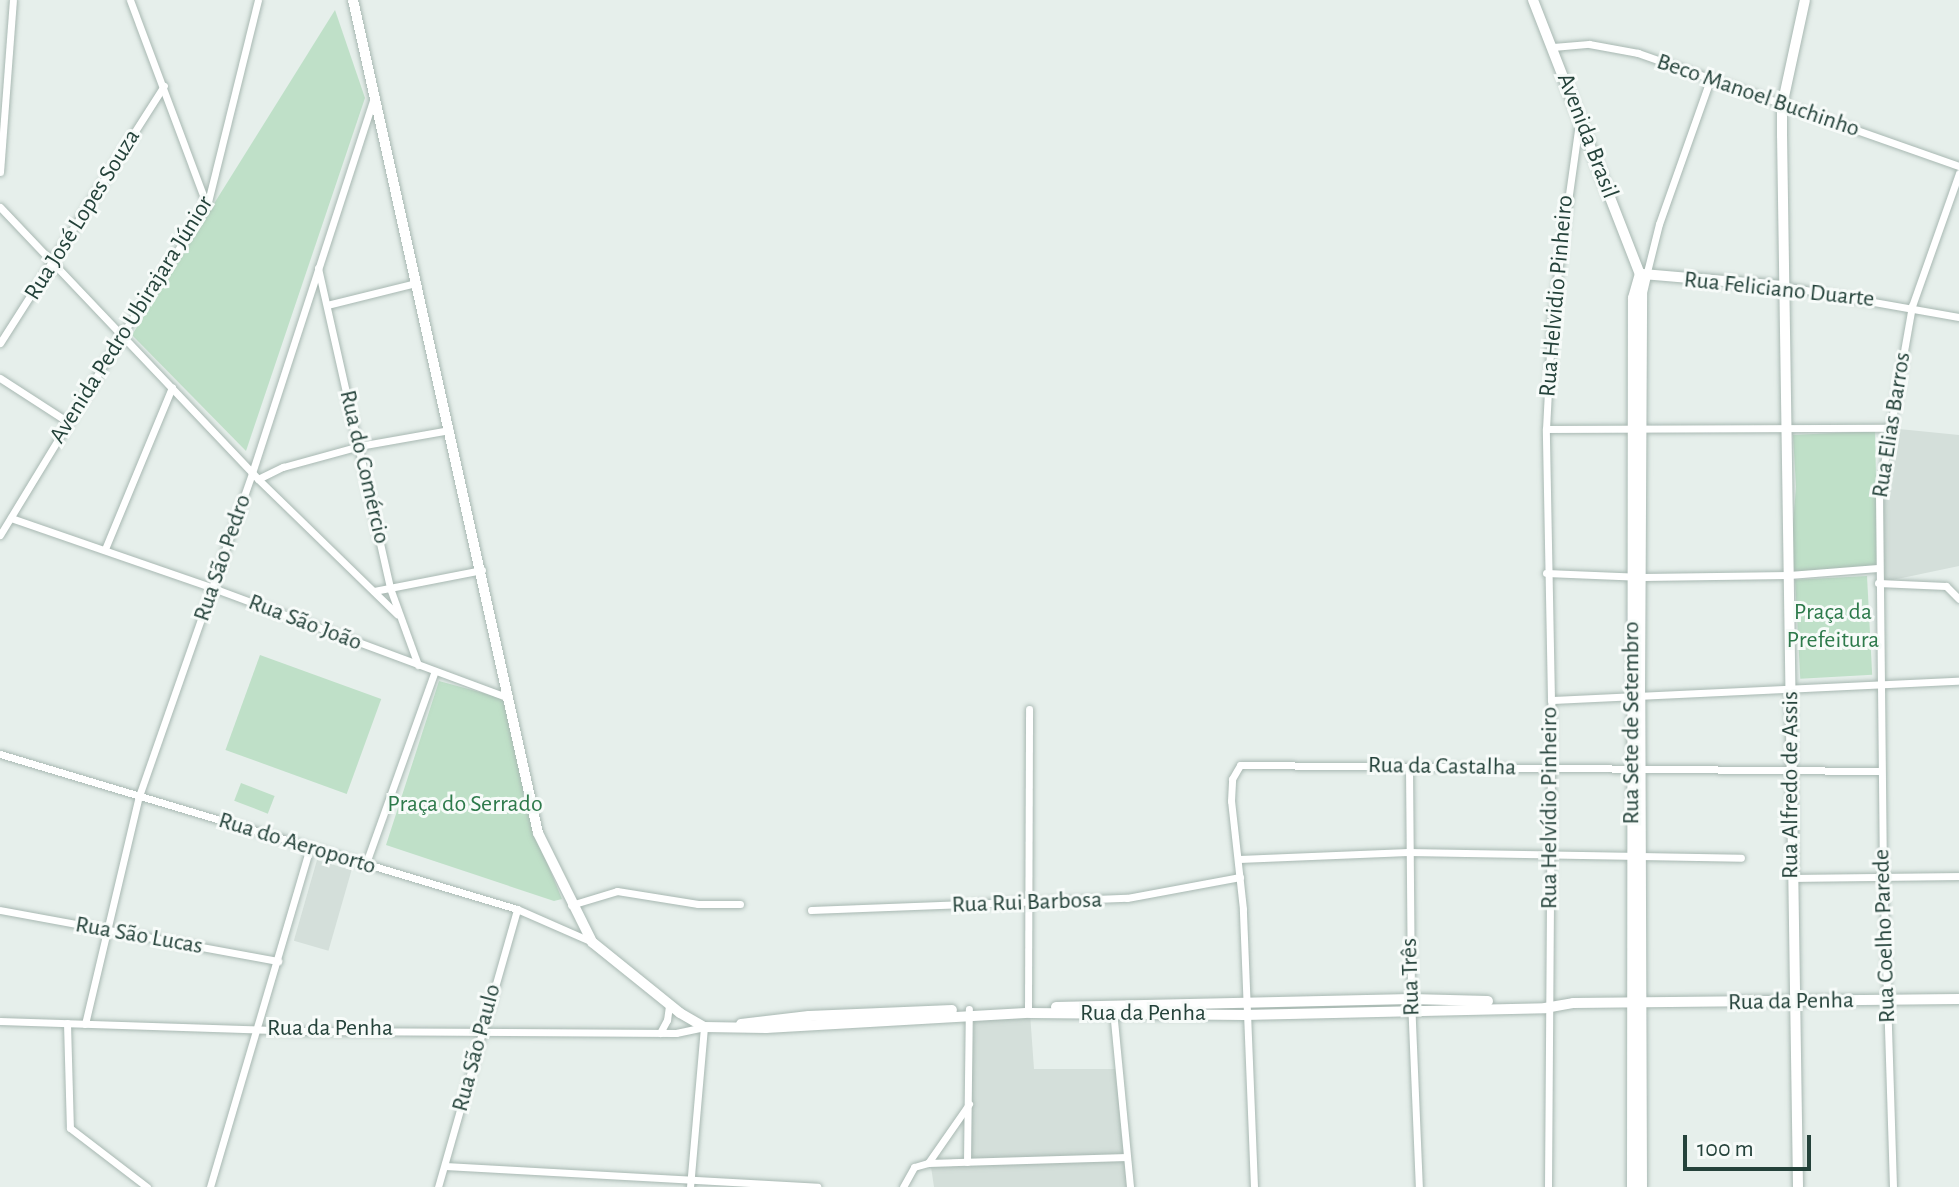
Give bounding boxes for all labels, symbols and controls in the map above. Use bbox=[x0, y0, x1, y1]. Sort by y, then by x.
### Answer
street label: Beco Manoel Buchinho bbox=[1653, 48, 1863, 144]
street label: Avenida Brasil bbox=[1550, 69, 1624, 203]
street label: Rua José Lopes Souza bbox=[19, 124, 147, 306]
street label: Avenida Pedro Ubirajara Júnior bbox=[44, 191, 220, 449]
street label: Rua Helvidio Pinheiro bbox=[1534, 194, 1580, 398]
street label: Rua Feliciano Duarte bbox=[1682, 266, 1876, 314]
street label: Rua Elias Barros bbox=[1866, 350, 1918, 500]
street label: Rua do Comércio bbox=[332, 387, 396, 547]
street label: Rua São Pedro bbox=[188, 491, 258, 625]
street label: Rua São João bbox=[244, 588, 366, 658]
park label: Praça da Prefeitura bbox=[1787, 599, 1879, 655]
street label: Rua Sete de Setembro bbox=[1618, 622, 1646, 824]
street label: Rua Alfredo de Assis bbox=[1777, 691, 1805, 879]
street label: Rua Helvídio Pinheiro bbox=[1536, 707, 1564, 909]
street label: Rua da Castalha bbox=[1368, 751, 1516, 783]
park label: Praça do Serrado bbox=[387, 791, 543, 819]
street label: Rua do Aeroporto bbox=[215, 806, 379, 882]
street label: Rua Coelho Parede bbox=[1868, 848, 1902, 1024]
street label: Rua Rui Barbosa bbox=[951, 886, 1103, 920]
street label: Rua São Lucas bbox=[73, 911, 205, 961]
street label: Rua Três bbox=[1395, 938, 1427, 1016]
street label: Rua São Paulo bbox=[446, 981, 508, 1115]
street label: Rua da Penha bbox=[1728, 987, 1854, 1017]
street label: Rua da Penha bbox=[1080, 1000, 1206, 1028]
street label: Rua da Penha bbox=[267, 1015, 393, 1043]
scale bar bbox=[1687, 1119, 1815, 1169]
text: 100 m bbox=[1697, 1137, 1754, 1161]

